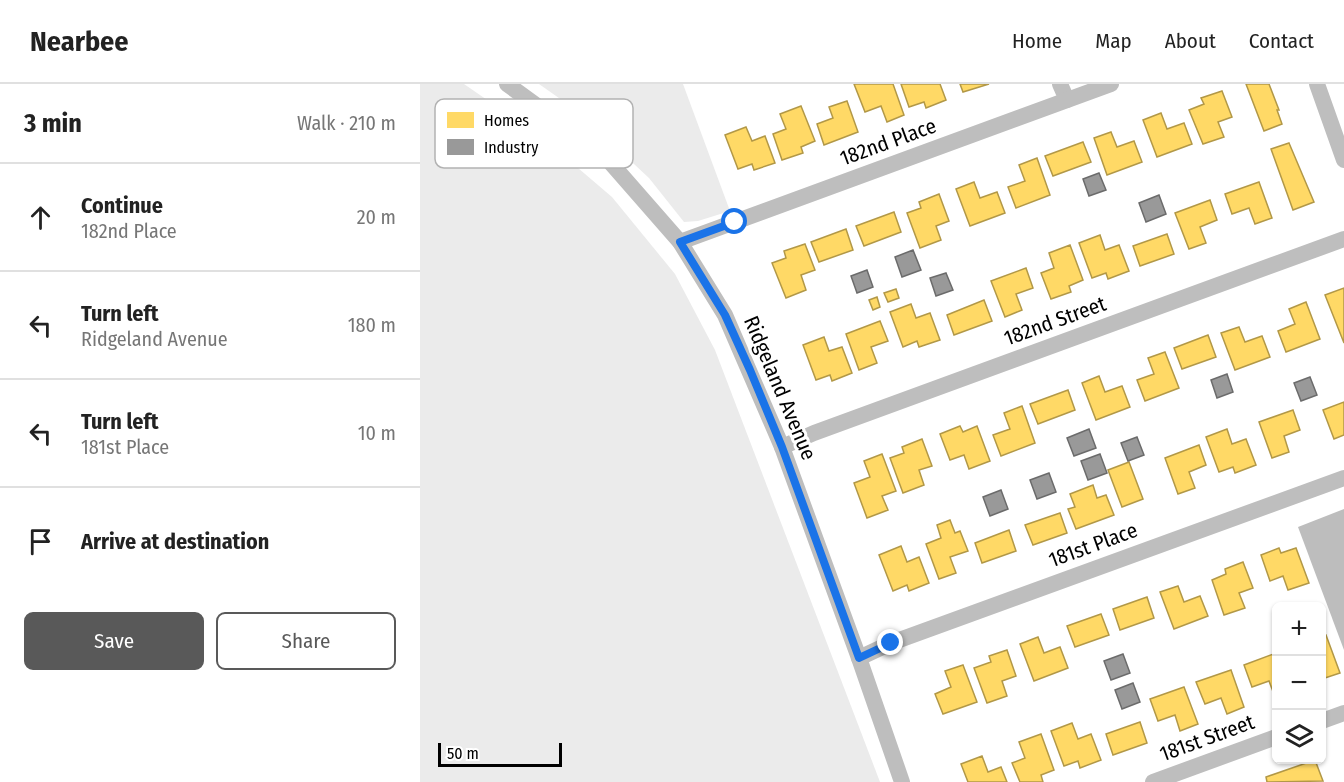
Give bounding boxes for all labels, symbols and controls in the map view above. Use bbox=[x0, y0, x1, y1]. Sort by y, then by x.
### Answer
text: Nearbee bbox=[30, 25, 129, 58]
text: Home bbox=[1012, 28, 1062, 54]
text: Map bbox=[1095, 28, 1132, 54]
text: About bbox=[1165, 28, 1216, 54]
text: Contact bbox=[1249, 28, 1314, 54]
legend bbox=[435, 99, 633, 168]
text: 3 min bbox=[24, 108, 82, 139]
text: Walk · 210 m bbox=[297, 111, 396, 135]
text: Homes bbox=[484, 111, 529, 130]
street label: 182nd Place bbox=[836, 113, 940, 171]
text: Industry bbox=[484, 138, 539, 157]
text: Continue bbox=[81, 192, 163, 219]
icon: ahead bbox=[24, 201, 57, 234]
text: 20 m bbox=[357, 205, 396, 229]
route start bbox=[721, 208, 747, 234]
text: 182nd Place bbox=[81, 219, 177, 243]
street label: 182nd Street bbox=[1000, 290, 1110, 351]
text: Turn left bbox=[81, 300, 159, 327]
icon: left bbox=[24, 309, 57, 342]
street label: Ridgeland Avenue bbox=[738, 312, 822, 464]
text: 180 m bbox=[348, 313, 396, 337]
text: Ridgeland Avenue bbox=[81, 327, 228, 351]
text: Turn left bbox=[81, 408, 159, 435]
icon: left bbox=[24, 417, 57, 450]
text: 10 m bbox=[358, 421, 396, 445]
text: 181st Place bbox=[81, 435, 169, 459]
street label: 181st Place bbox=[1045, 517, 1141, 573]
icon: arrive bbox=[24, 525, 57, 558]
text: Arrive at destination bbox=[81, 528, 269, 555]
map controls bbox=[1272, 602, 1326, 764]
button: + bbox=[1272, 602, 1326, 656]
button: Save bbox=[24, 612, 204, 670]
button: Share bbox=[216, 612, 396, 670]
route end bbox=[877, 629, 903, 655]
button: − bbox=[1272, 656, 1326, 710]
street label: 181st Street bbox=[1156, 709, 1258, 767]
button: layers bbox=[1272, 710, 1326, 764]
scale bar bbox=[438, 740, 562, 768]
text: 50 m bbox=[447, 744, 479, 763]

